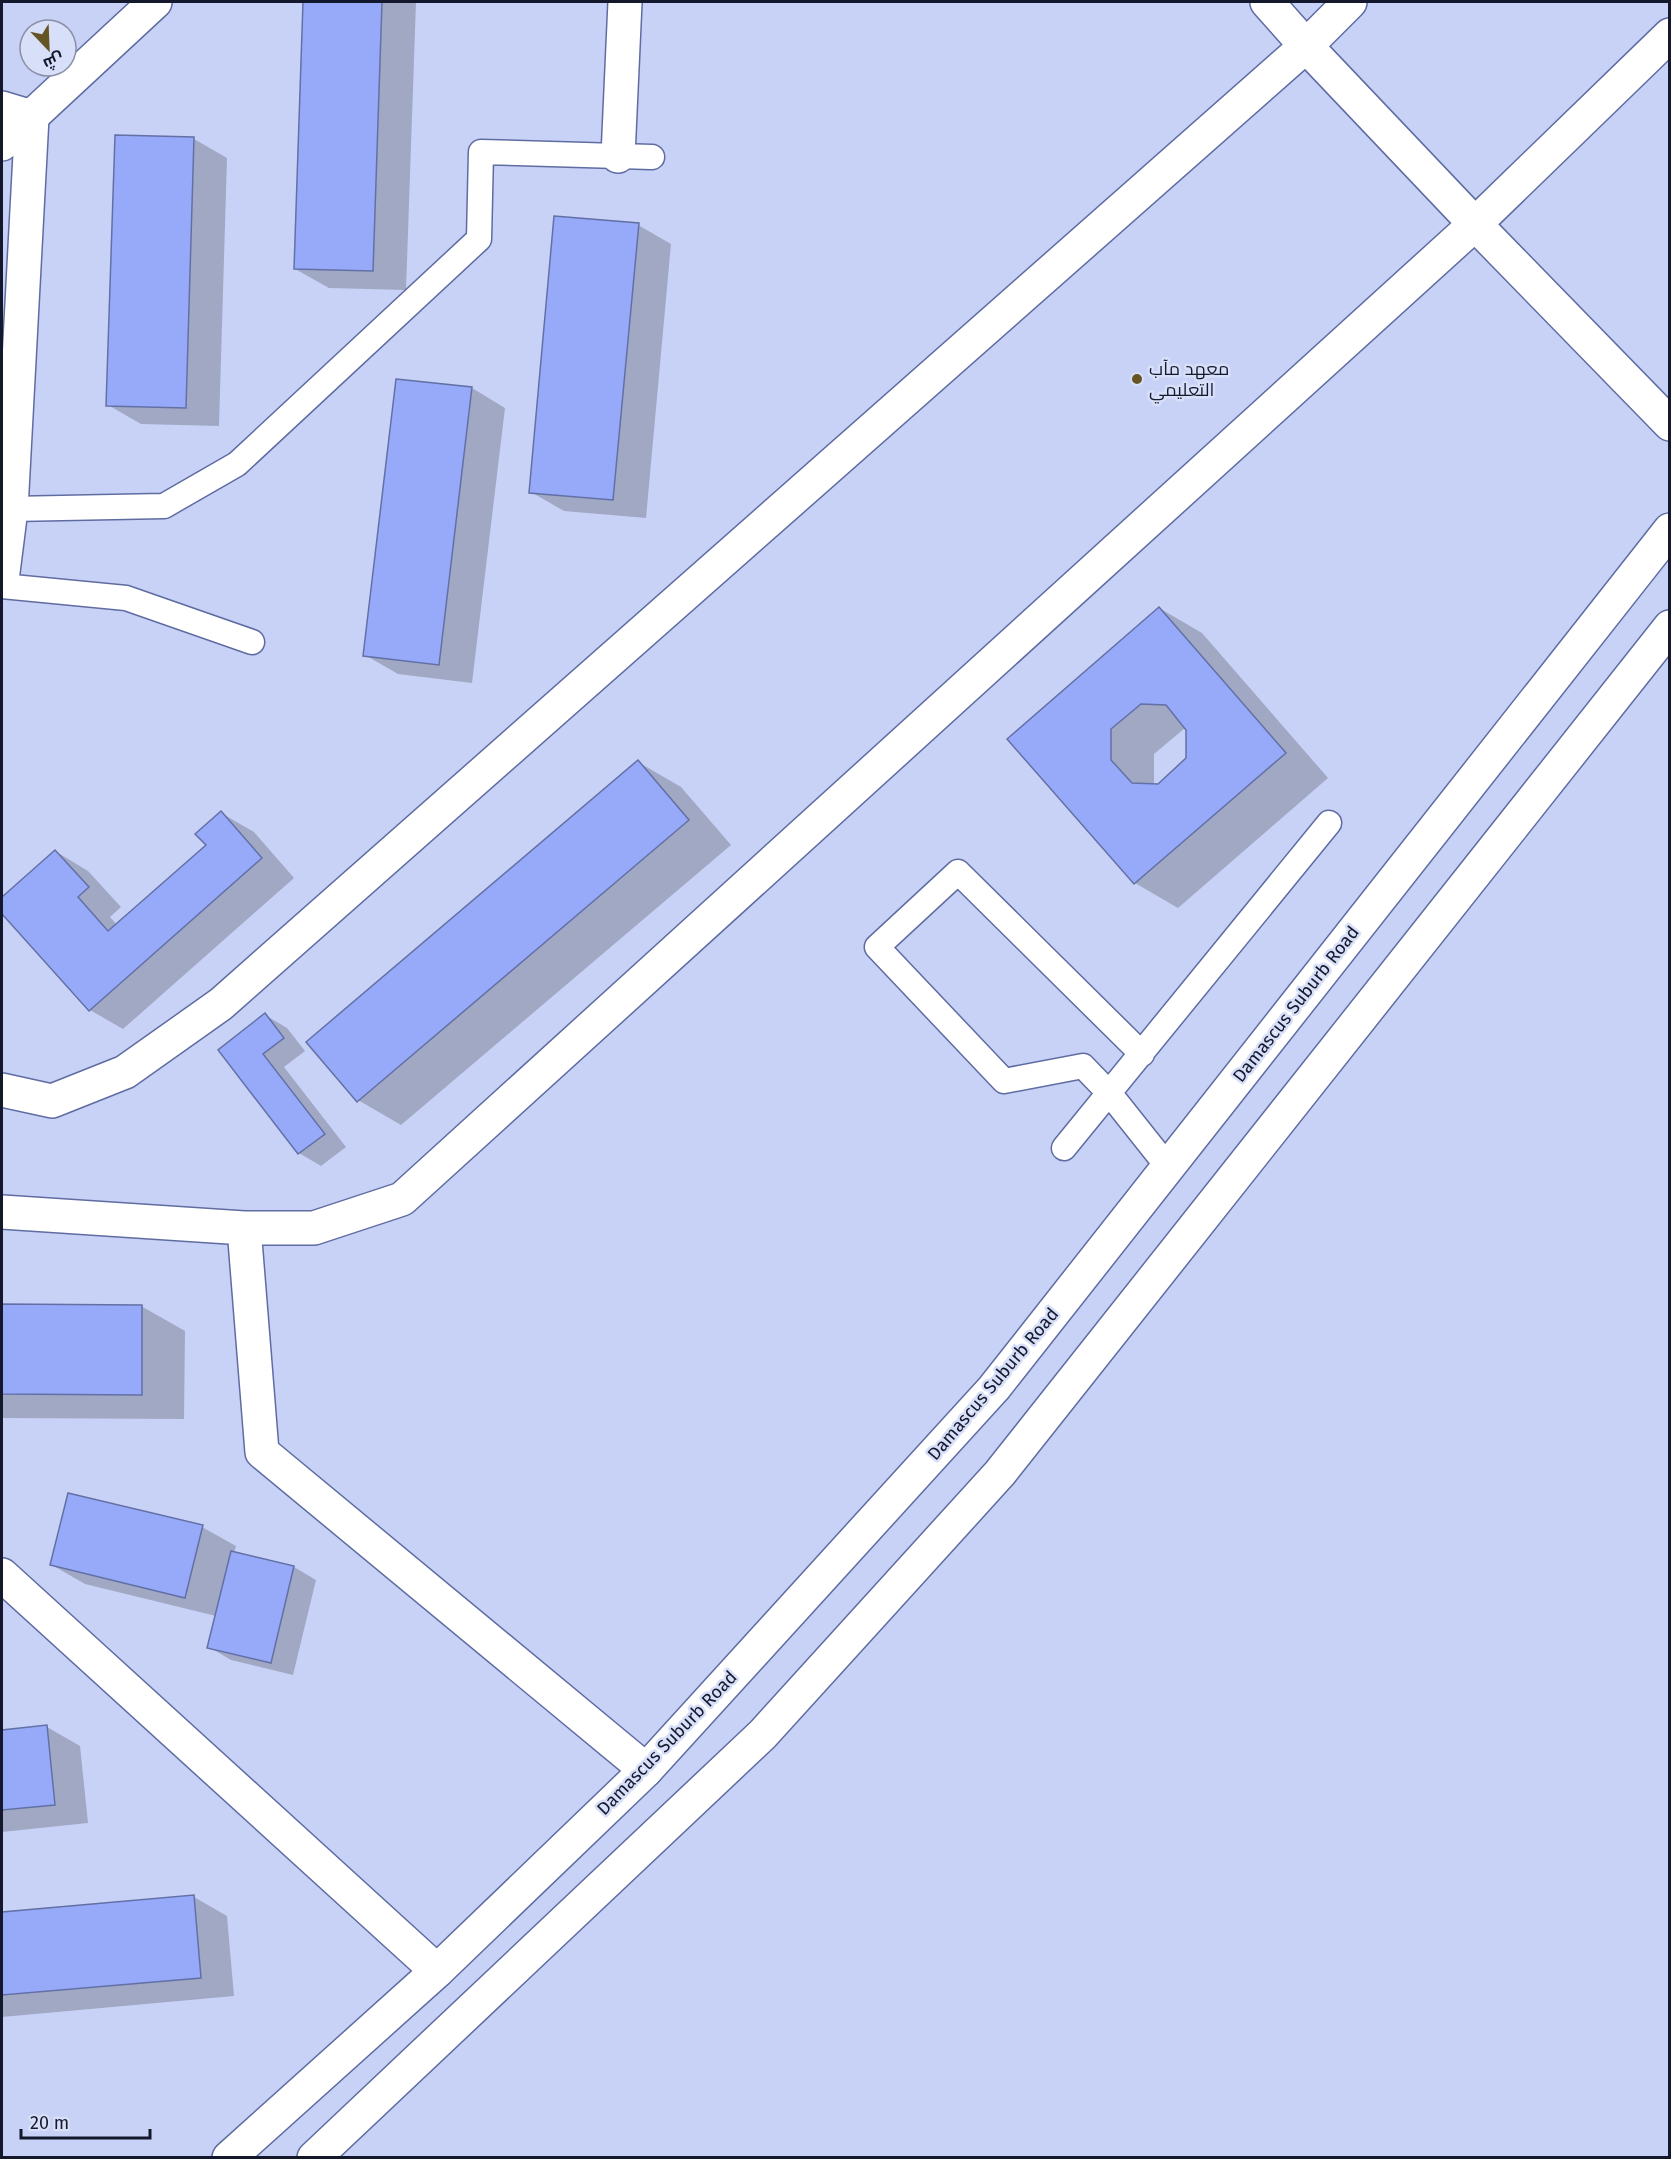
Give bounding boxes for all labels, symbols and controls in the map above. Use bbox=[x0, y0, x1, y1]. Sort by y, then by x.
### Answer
north arrow bbox=[18, 18, 78, 78]
text: ش bbox=[41, 49, 67, 74]
place label: معهد مآب التعليمي bbox=[1149, 358, 1229, 404]
marker: معهد مآب التعليمي bbox=[1130, 372, 1144, 386]
street label: Damascus Suburb Road bbox=[1228, 922, 1364, 1086]
street label: Damascus Suburb Road bbox=[923, 1303, 1063, 1465]
street label: Damascus Suburb Road bbox=[592, 1666, 742, 1820]
scale bar bbox=[21, 2102, 150, 2140]
text: 20 m bbox=[30, 2112, 69, 2134]

